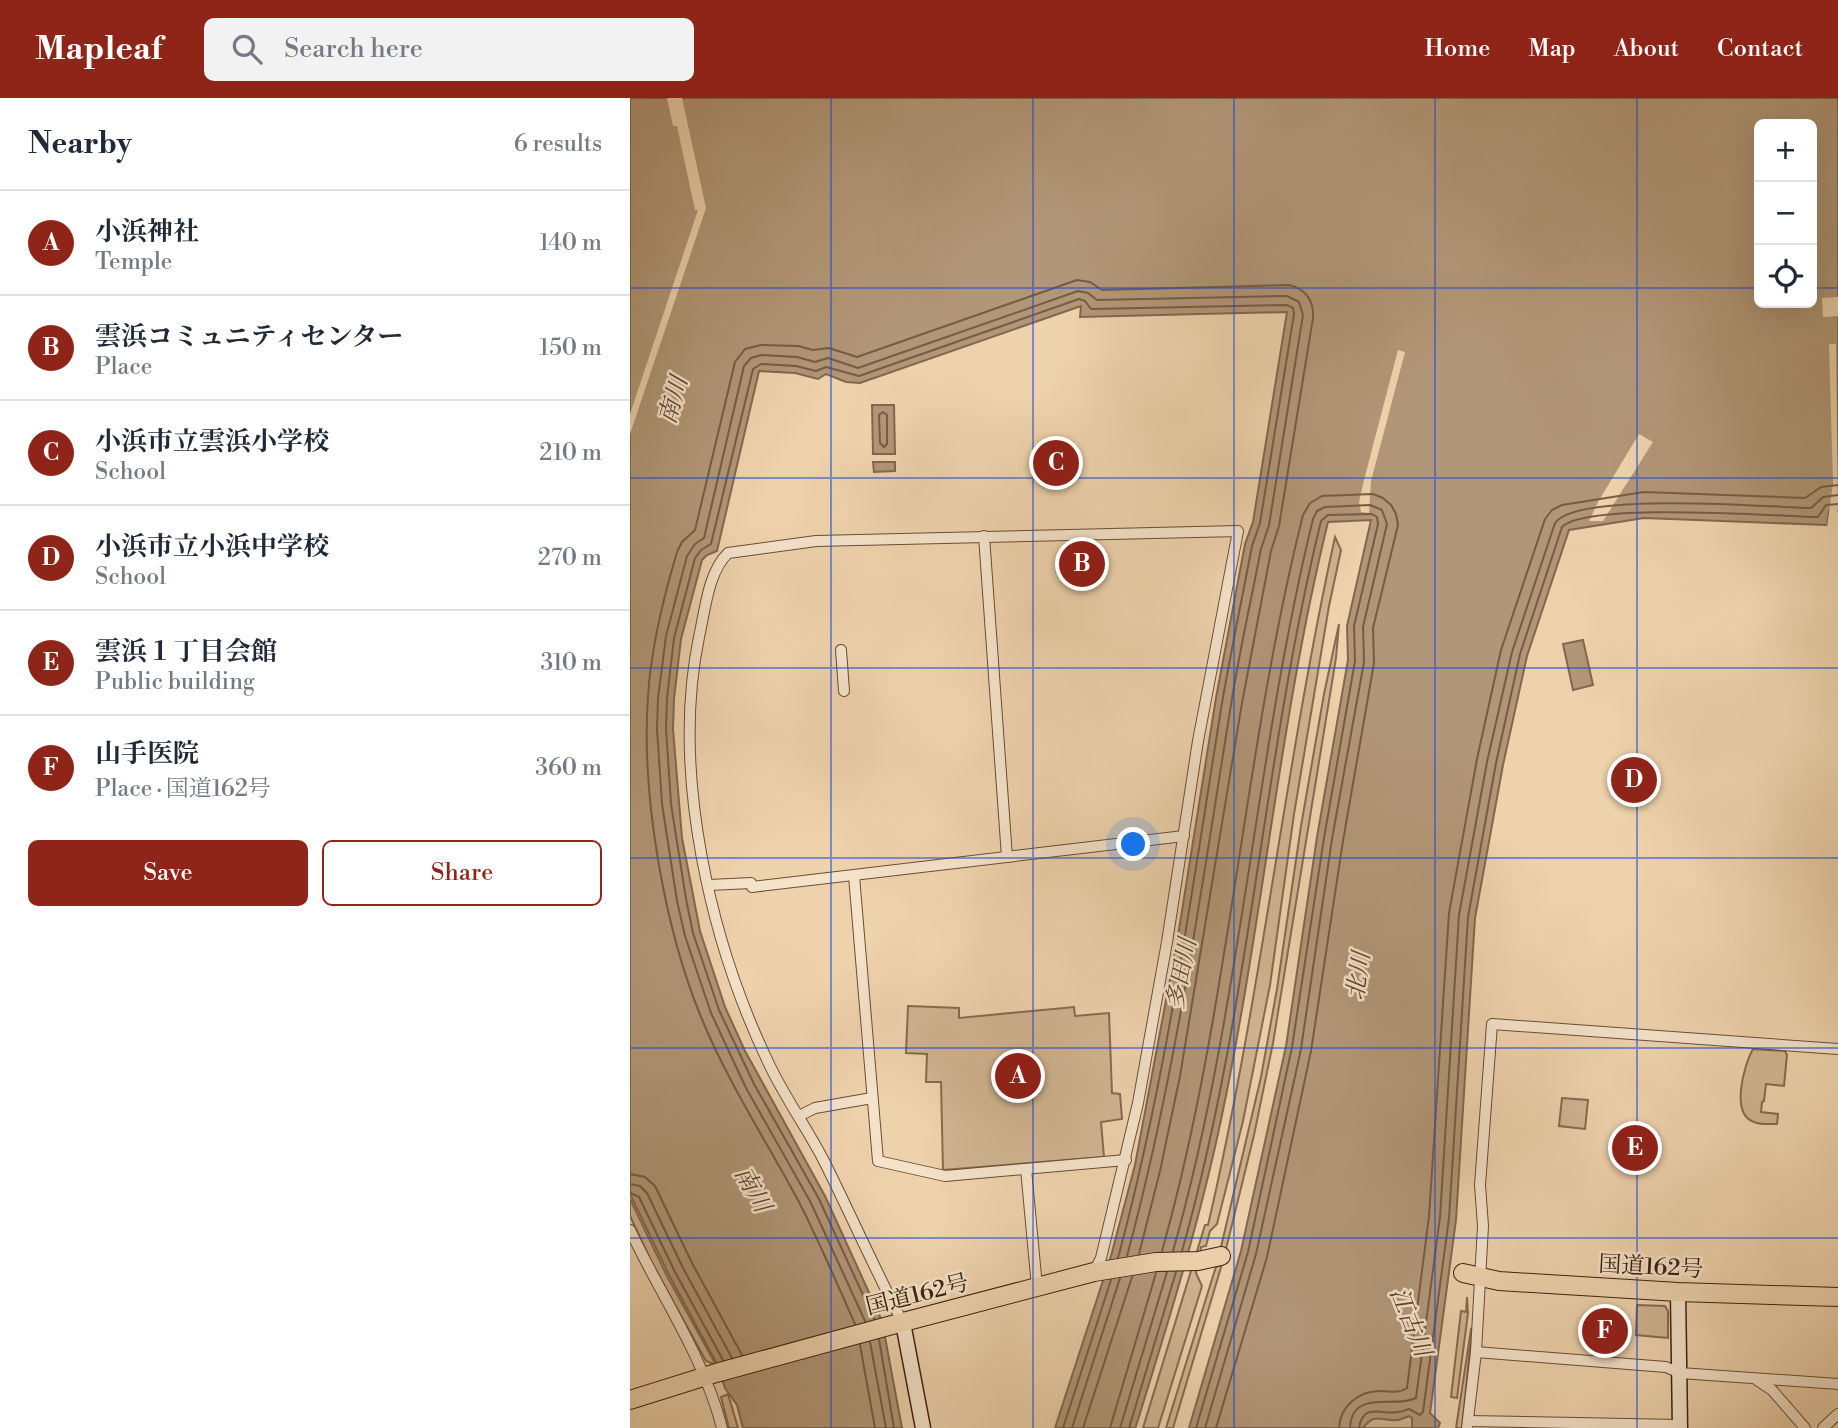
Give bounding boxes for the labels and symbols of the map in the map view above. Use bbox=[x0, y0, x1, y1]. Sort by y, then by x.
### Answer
water label: 南川 bbox=[653, 370, 696, 427]
pin: C bbox=[1033, 437, 1079, 489]
pin: B bbox=[1059, 538, 1105, 590]
pin: D bbox=[1611, 754, 1657, 806]
your location bbox=[1116, 827, 1150, 861]
water label: 多田川 bbox=[1160, 933, 1204, 1012]
water label: 北川 bbox=[1341, 947, 1378, 1002]
pin: A bbox=[995, 1050, 1041, 1102]
pin: E bbox=[1612, 1122, 1658, 1174]
water label: 南川 bbox=[727, 1161, 778, 1220]
street label: 国道162号 bbox=[1598, 1250, 1704, 1284]
street label: 国道162号 bbox=[863, 1269, 972, 1321]
water label: 江古川 bbox=[1383, 1283, 1439, 1364]
pin: F bbox=[1582, 1305, 1628, 1357]

